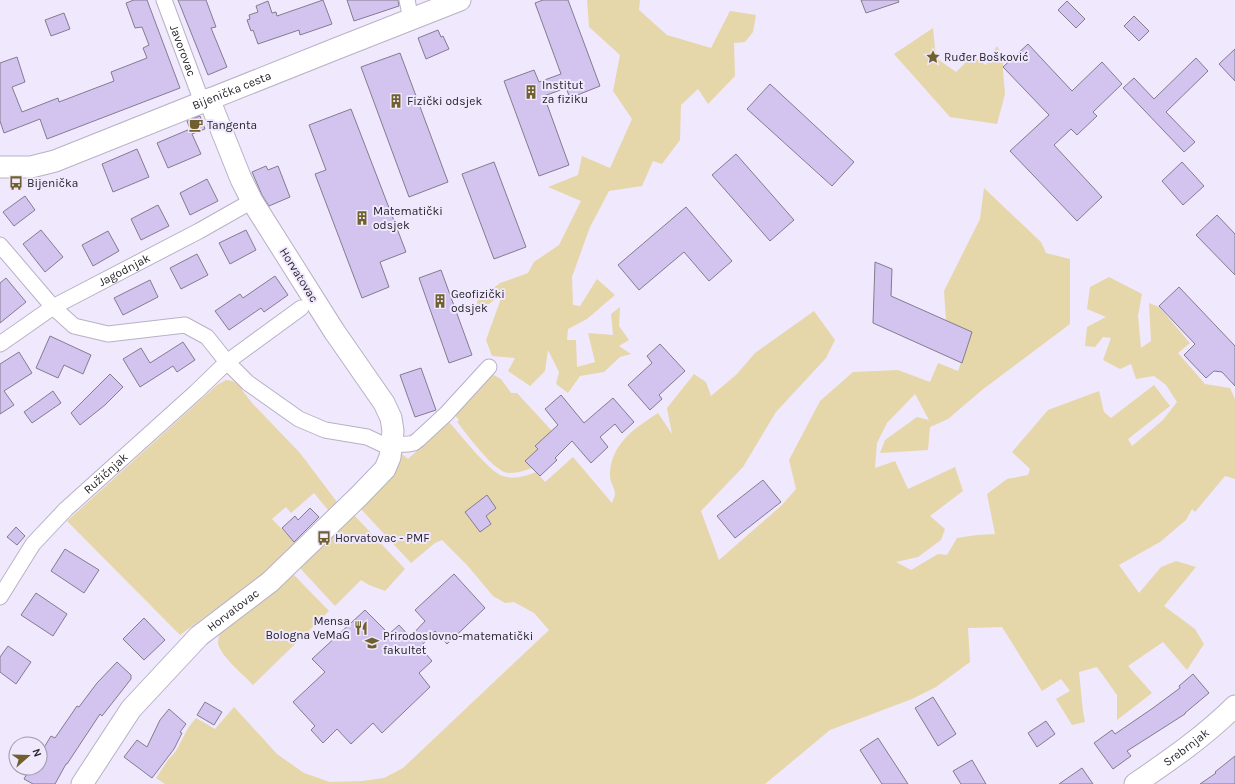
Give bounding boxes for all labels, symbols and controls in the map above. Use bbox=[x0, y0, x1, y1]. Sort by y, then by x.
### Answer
street label: Javorovac bbox=[167, 23, 199, 78]
place icon: Ruđer Bošković bbox=[925, 49, 941, 65]
place label: Ruđer Bošković bbox=[944, 50, 1029, 64]
street label: Bijenička cesta bbox=[190, 68, 273, 113]
place label: Institut za fiziku bbox=[542, 78, 588, 106]
building icon: Institut za fiziku bbox=[523, 84, 539, 100]
building icon: Fizički odsjek bbox=[388, 93, 404, 109]
place label: Fizički odsjek bbox=[407, 94, 482, 108]
cafe icon: Tangenta bbox=[188, 117, 204, 133]
place label: Tangenta bbox=[207, 118, 257, 132]
bus stop icon: Bijenička bbox=[8, 175, 24, 191]
place label: Bijenička bbox=[27, 176, 78, 190]
place label: Matematički odsjek bbox=[373, 204, 443, 232]
building icon: Matematički odsjek bbox=[354, 210, 370, 226]
street label: Horvatovac bbox=[277, 245, 321, 305]
street label: Jagodnjak bbox=[96, 251, 153, 289]
place label: Geofizički odsjek bbox=[451, 287, 505, 315]
building icon: Geofizički odsjek bbox=[432, 293, 448, 309]
street label: Ružičnjak bbox=[81, 450, 131, 497]
bus stop icon: Horvatovac - PMF bbox=[316, 530, 332, 546]
place label: Horvatovac - PMF bbox=[335, 531, 429, 545]
street label: Horvatovac bbox=[204, 586, 262, 634]
place label: Mensa Bologna VeMaG bbox=[266, 614, 350, 642]
restaurant icon: Mensa Bologna VeMaG bbox=[353, 620, 369, 636]
place label: Prirodoslovno-matematički fakultet bbox=[383, 629, 533, 657]
school or university icon: Prirodoslovno-matematički fakultet bbox=[364, 635, 380, 651]
street label: Srebrnjak bbox=[1161, 725, 1212, 769]
north arrow bbox=[8, 736, 48, 776]
text: N bbox=[29, 747, 44, 759]

